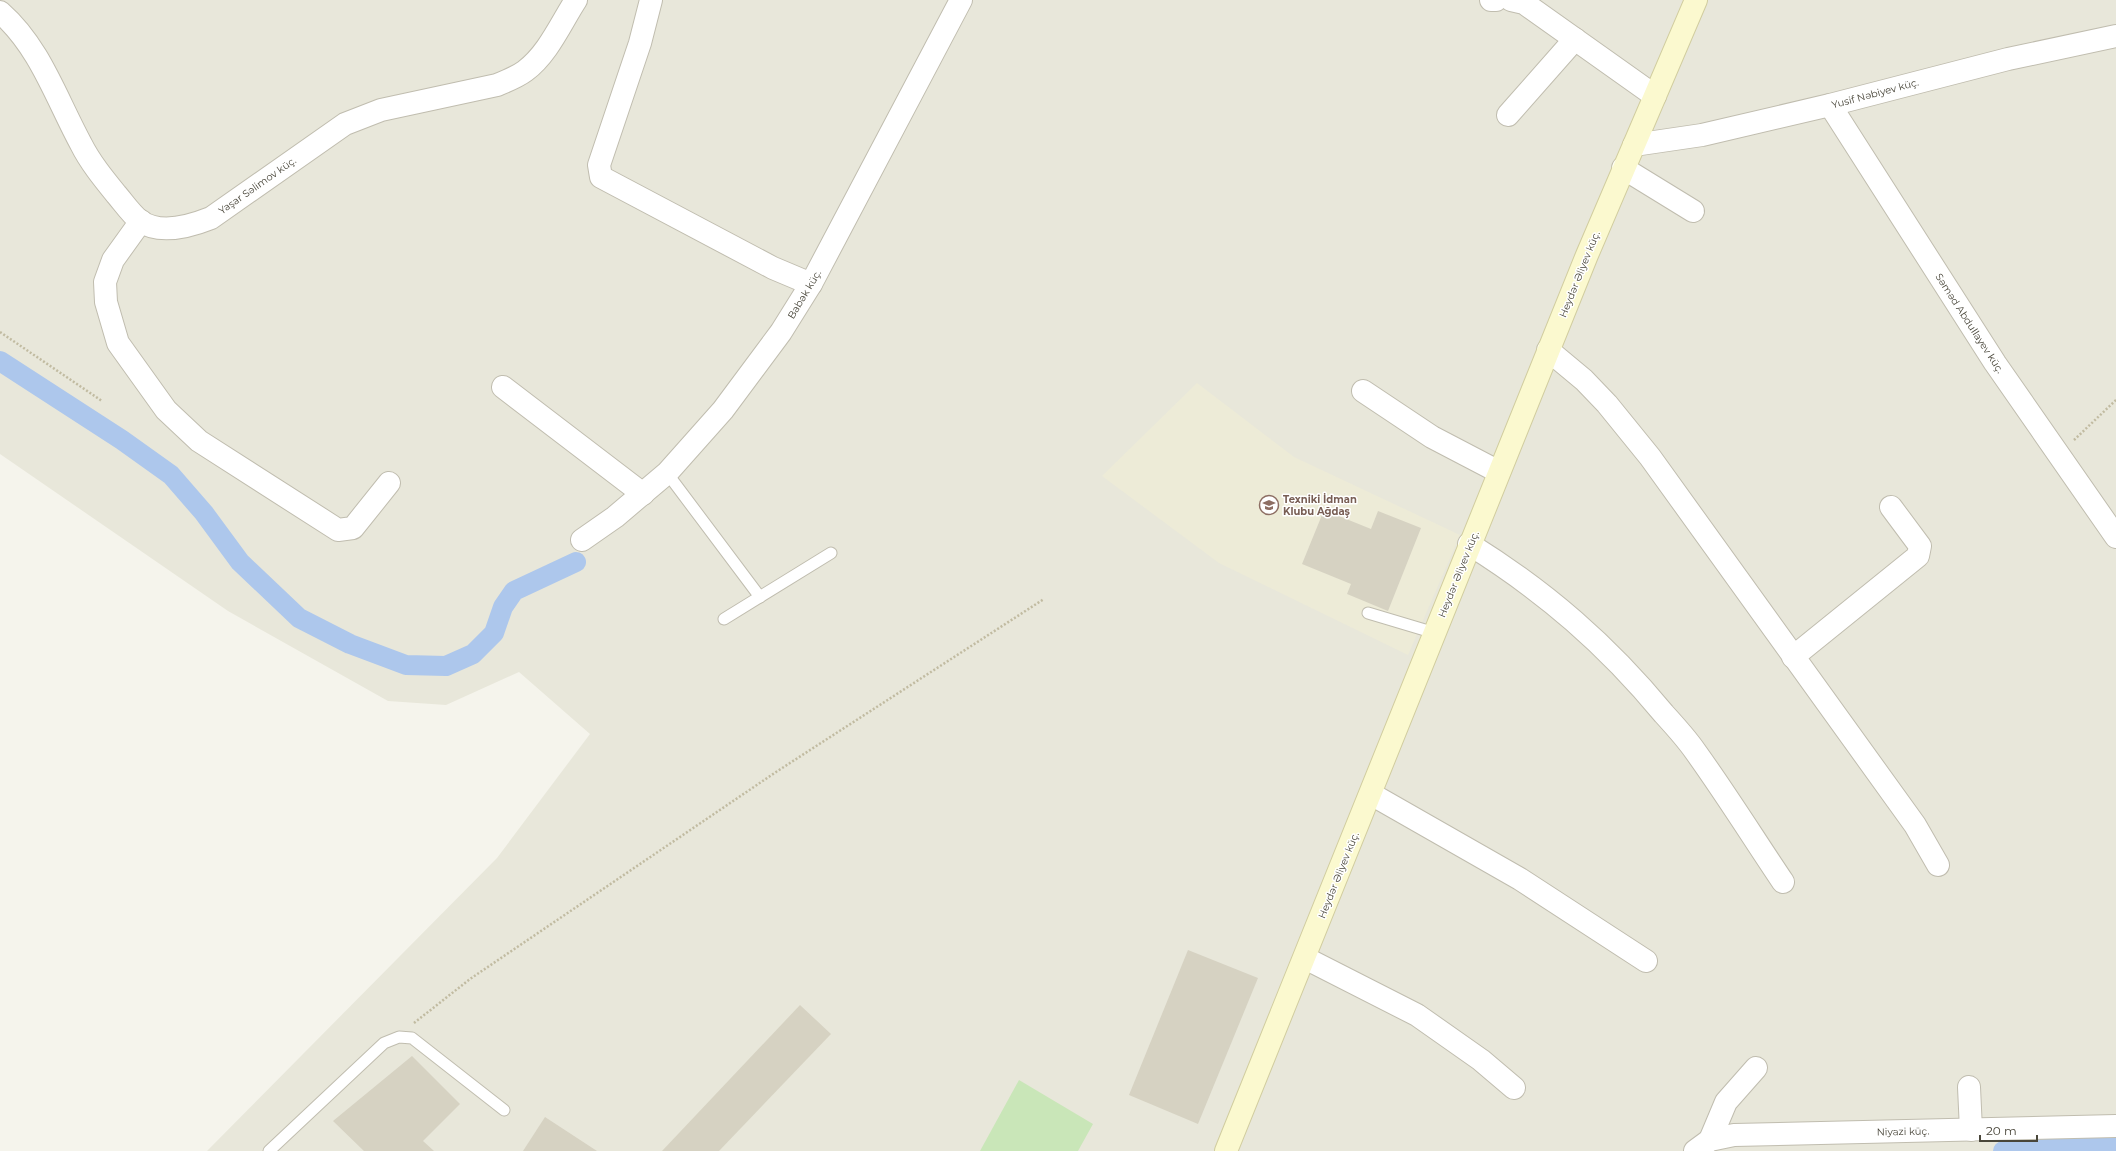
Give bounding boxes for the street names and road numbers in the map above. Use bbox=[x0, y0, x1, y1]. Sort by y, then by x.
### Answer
street label: Yusif Nəbiyev küç. bbox=[1830, 76, 1920, 111]
street label: Yaşar Səlimov küç. bbox=[216, 154, 299, 217]
street label: Heydər Əliyev küç. bbox=[1556, 229, 1603, 319]
street label: Babək küç. bbox=[785, 267, 824, 321]
street label: Səməd Abdullayev küç. bbox=[1932, 271, 2007, 376]
street label: Heydər Əliyev küç. bbox=[1435, 529, 1482, 619]
street label: Heydər Əliyev küç. bbox=[1315, 830, 1362, 920]
street label: Niyazi küç. bbox=[1876, 1125, 1930, 1138]

